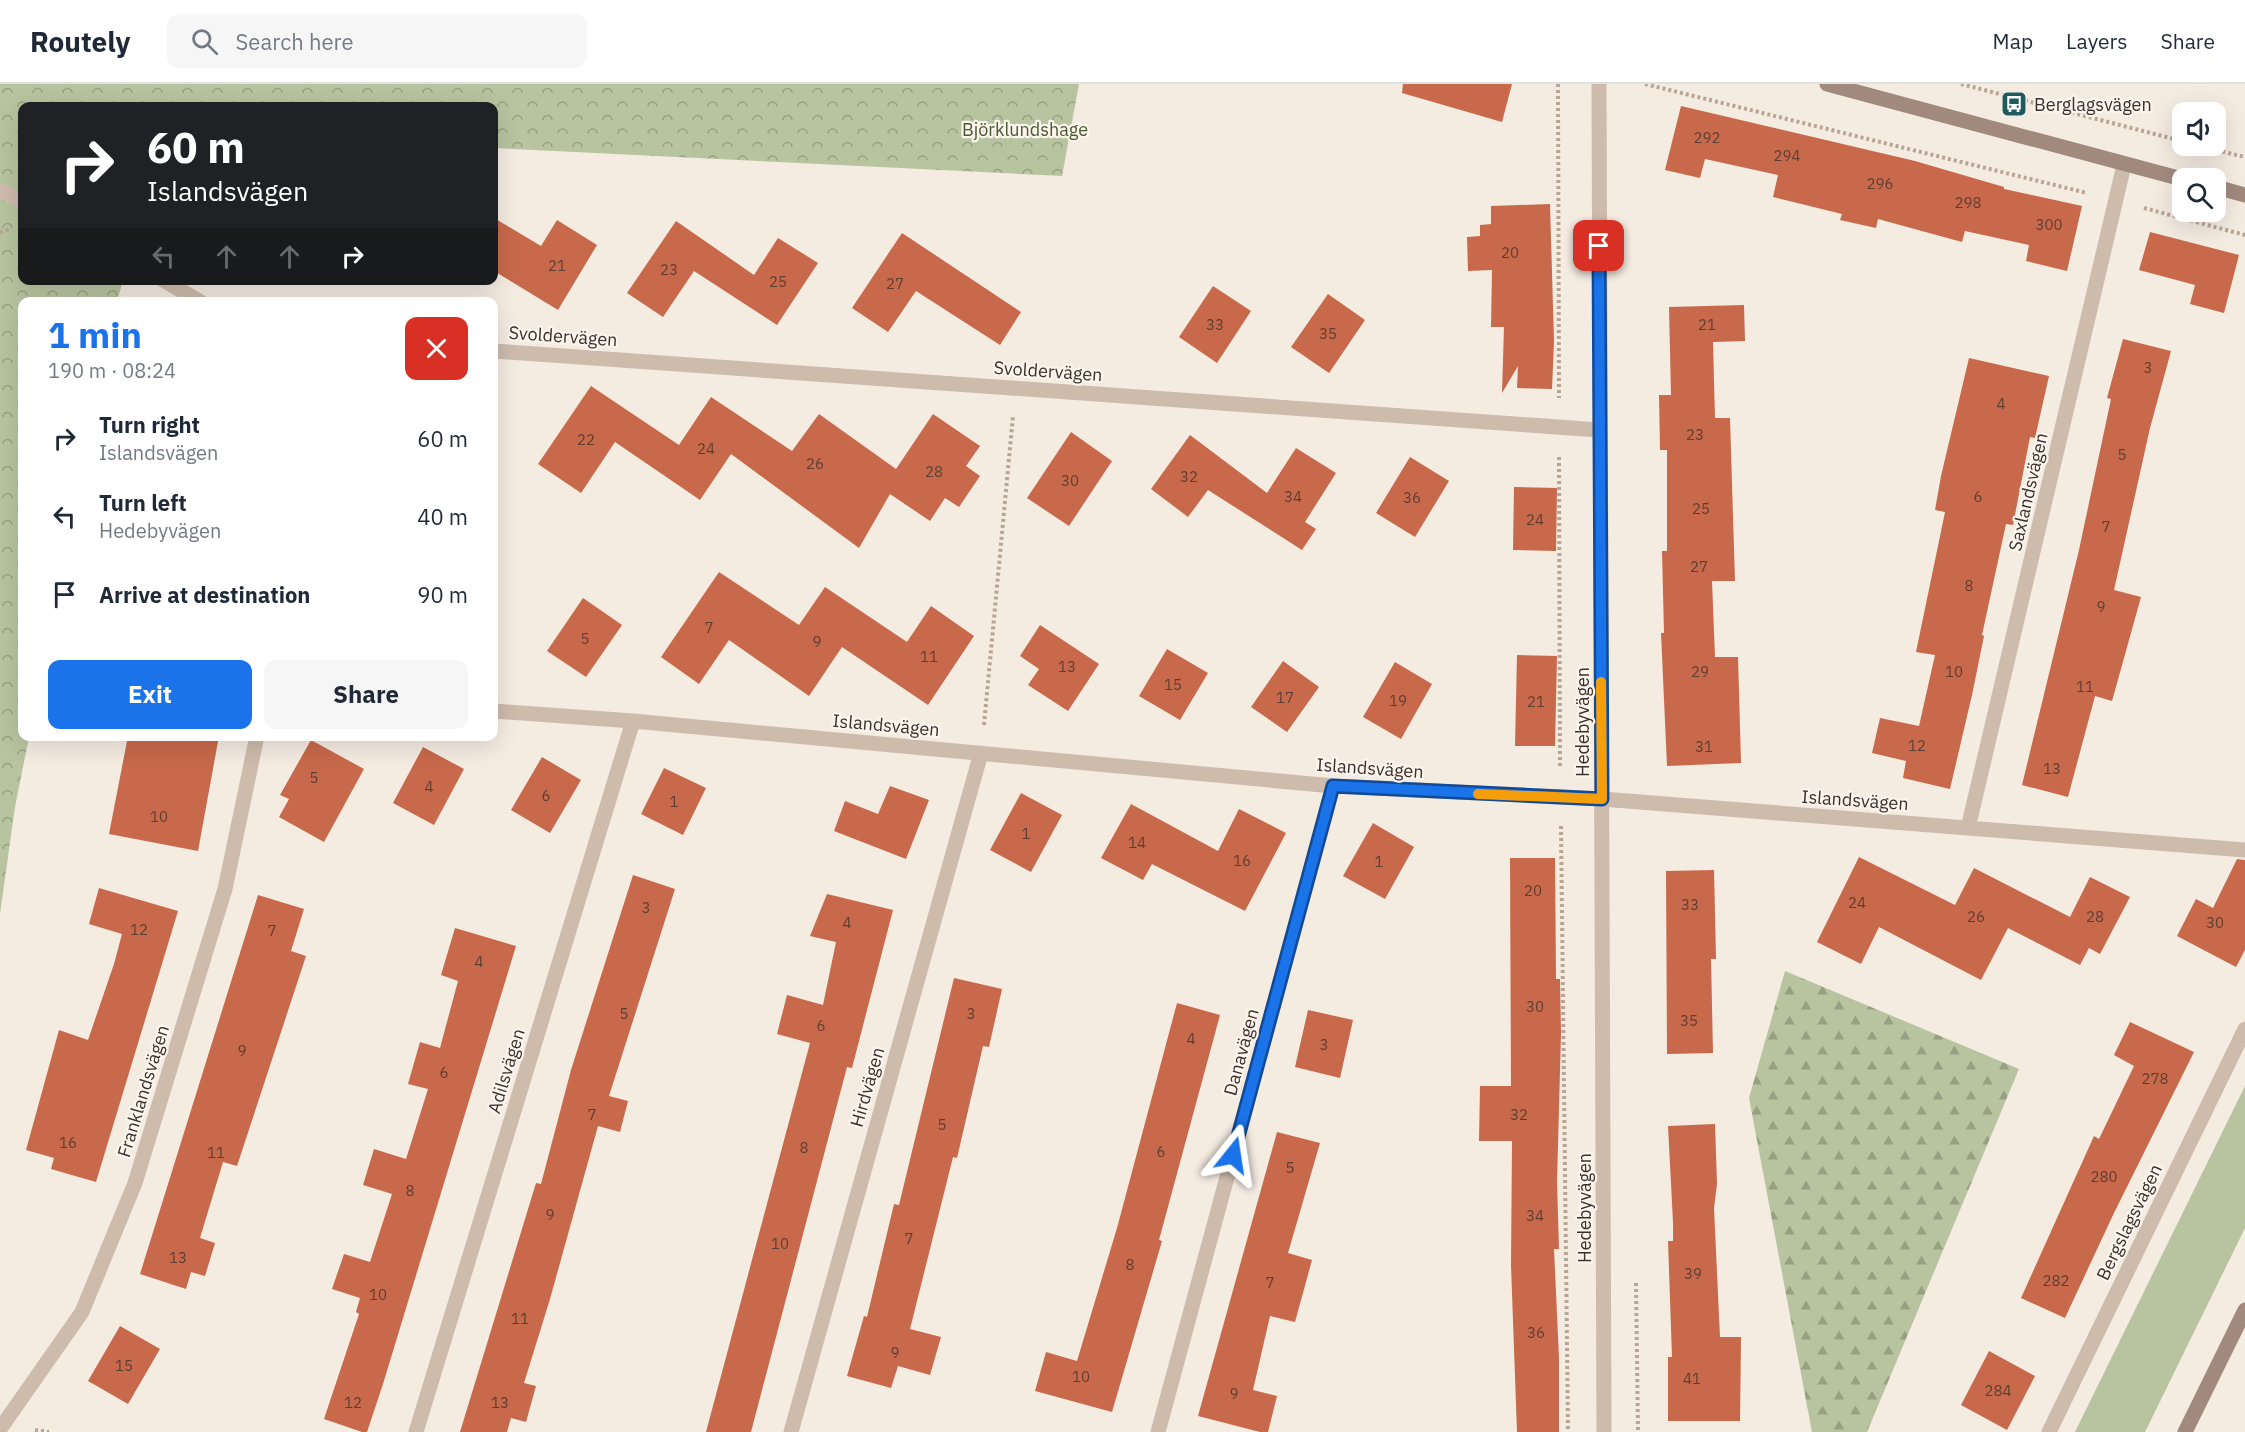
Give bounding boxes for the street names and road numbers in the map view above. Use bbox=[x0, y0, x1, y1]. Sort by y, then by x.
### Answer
street label: Svoldervägen bbox=[508, 321, 618, 351]
street label: Svoldervägen bbox=[993, 356, 1103, 386]
street label: Saxlandsvägen bbox=[2003, 431, 2053, 553]
street label: Hedebyvägen bbox=[1571, 667, 1594, 777]
street label: Islandsvägen bbox=[831, 709, 941, 741]
street label: Islandsvägen bbox=[1316, 753, 1424, 783]
street label: Islandsvägen bbox=[1801, 785, 1909, 815]
street label: Danavägen bbox=[1218, 1006, 1264, 1098]
street label: Franklandsvägen bbox=[112, 1022, 174, 1160]
street label: Adilsvägen bbox=[482, 1026, 530, 1116]
street label: Hirdvägen bbox=[845, 1044, 889, 1130]
street label: Hedebyvägen bbox=[1573, 1153, 1596, 1263]
street label: Bergslagsvägen bbox=[2091, 1160, 2167, 1284]

